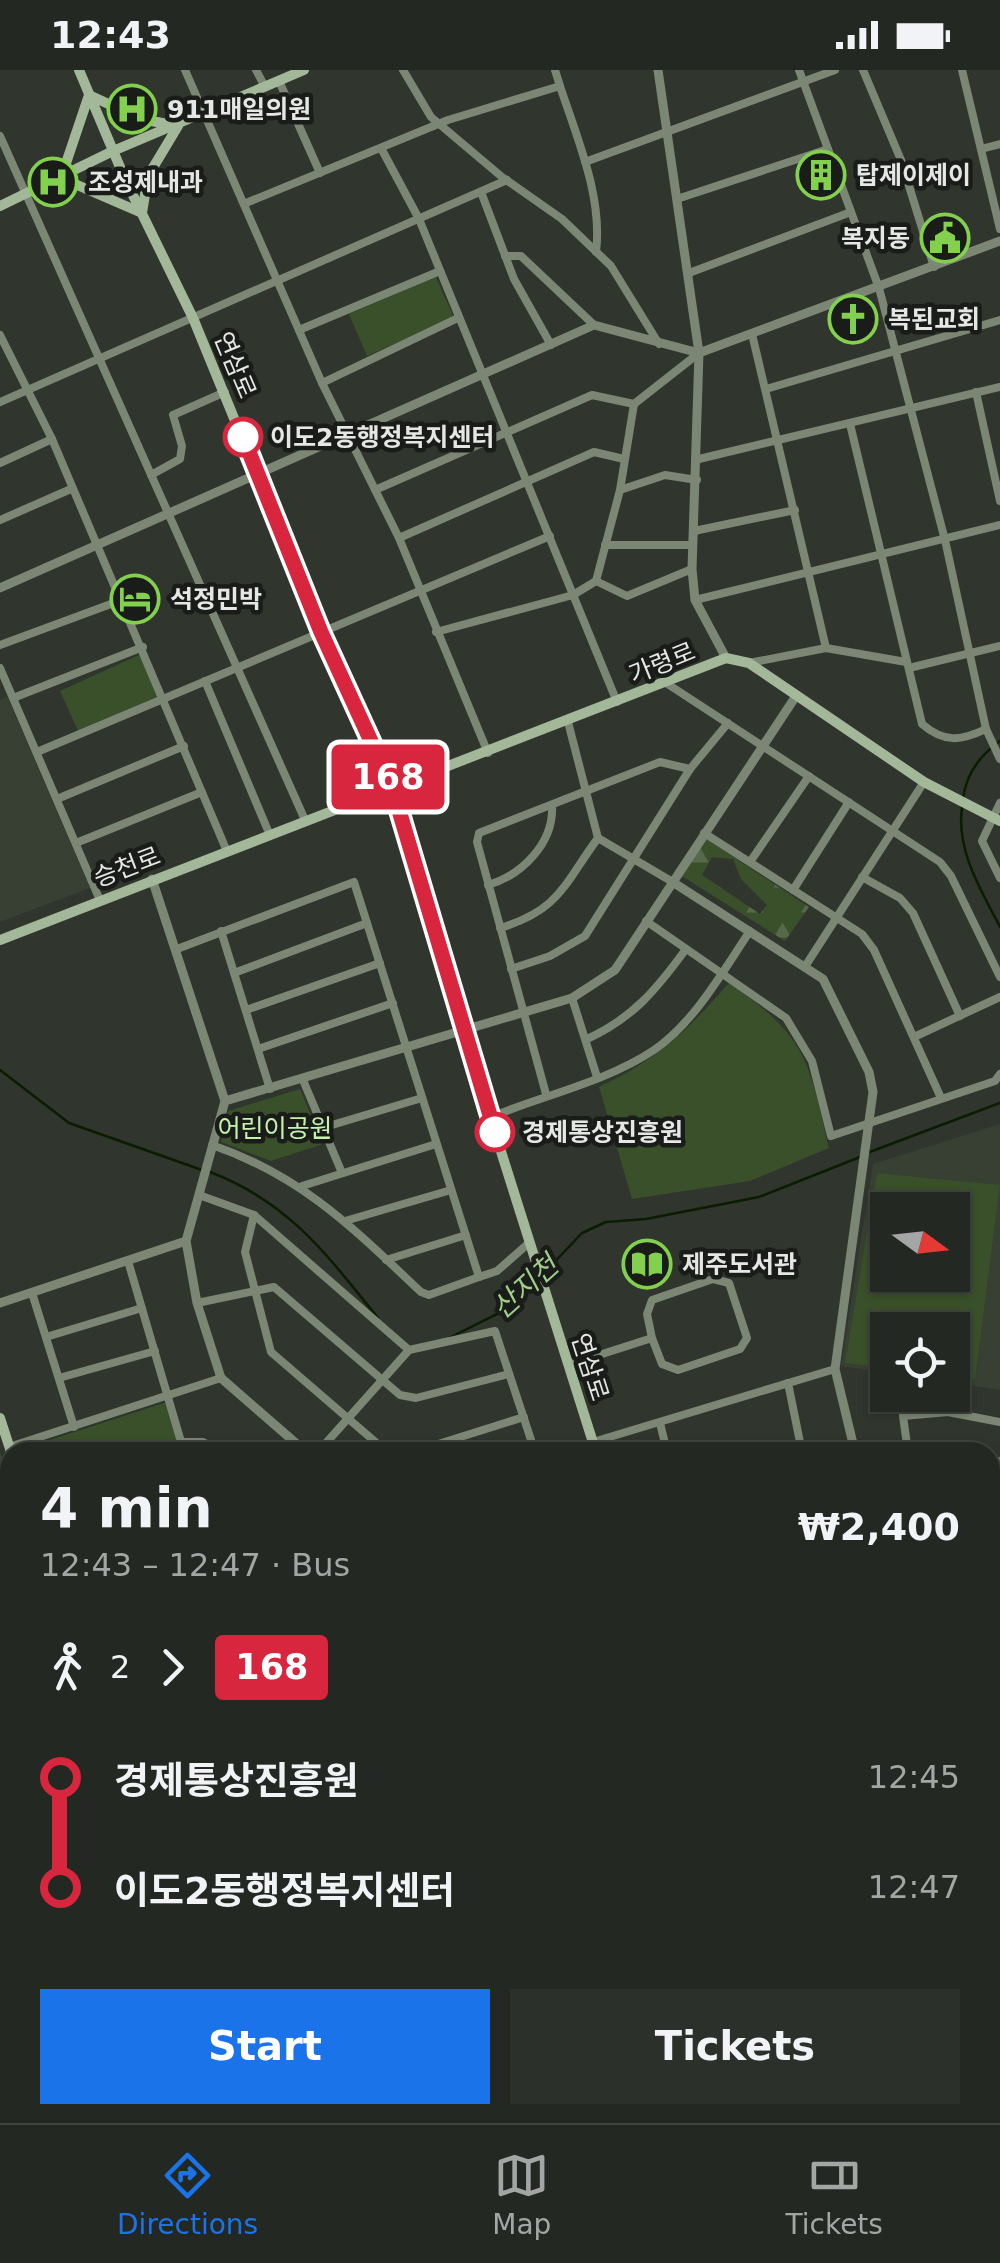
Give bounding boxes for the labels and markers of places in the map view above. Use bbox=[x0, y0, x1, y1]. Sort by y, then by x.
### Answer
hospital icon: 911매일의원 bbox=[106, 83, 158, 135]
place label: 911매일의원 bbox=[167, 95, 311, 124]
building icon: 탑제이제이 bbox=[795, 149, 847, 201]
hospital icon: 조성제내과 bbox=[27, 156, 79, 208]
place label: 탑제이제이 bbox=[856, 161, 971, 190]
place label: 조성제내과 bbox=[88, 168, 203, 197]
public building icon: 복지동 bbox=[919, 212, 971, 264]
place label: 복지동 bbox=[841, 224, 910, 253]
church icon: 복된교회 bbox=[827, 293, 879, 345]
place label: 복된교회 bbox=[888, 305, 980, 334]
marker: 이도2동행정복지센터 bbox=[224, 418, 262, 456]
place label: 이도2동행정복지센터 bbox=[270, 423, 494, 452]
hotel icon: 석정민박 bbox=[109, 573, 161, 625]
place label: 석정민박 bbox=[170, 585, 262, 614]
marker: 경제통상진흥원 bbox=[476, 1113, 514, 1151]
place label: 경제통상진흥원 bbox=[522, 1118, 683, 1147]
library icon: 제주도서관 bbox=[621, 1238, 673, 1290]
place label: 제주도서관 bbox=[682, 1250, 797, 1279]

